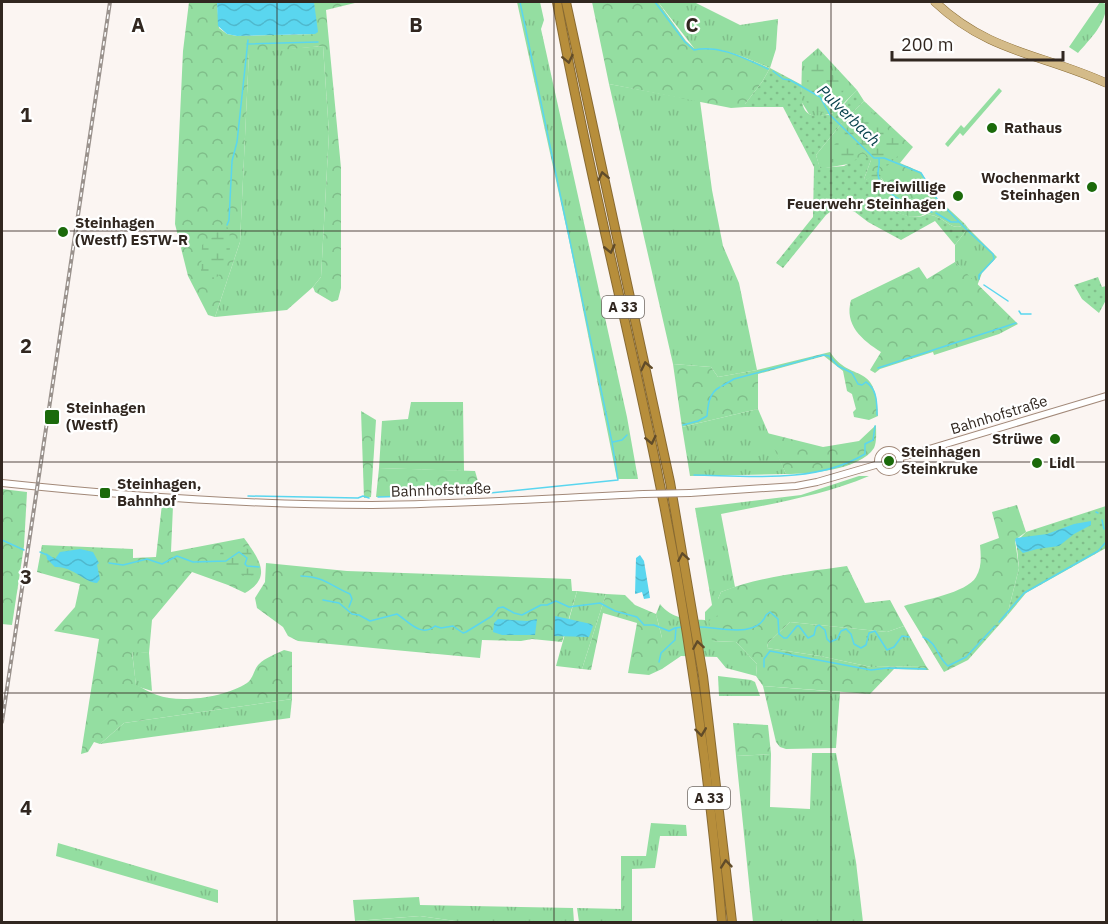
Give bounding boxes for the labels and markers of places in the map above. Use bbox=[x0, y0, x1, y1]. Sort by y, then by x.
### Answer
place label: Rathaus bbox=[1004, 118, 1063, 137]
marker: Rathaus bbox=[985, 121, 999, 135]
place label: Wochenmarkt Steinhagen bbox=[981, 168, 1080, 204]
place label: Freiwillige Feuerwehr Steinhagen bbox=[787, 177, 946, 213]
marker: Wochenmarkt Steinhagen bbox=[1085, 180, 1099, 194]
marker: Freiwillige Feuerwehr Steinhagen bbox=[951, 189, 965, 203]
place label: Steinhagen (Westf) ESTW-R bbox=[75, 213, 188, 249]
marker: Steinhagen (Westf) ESTW-R bbox=[56, 225, 70, 239]
place label: Steinhagen (Westf) bbox=[66, 398, 146, 434]
marker: Steinhagen (Westf) bbox=[43, 408, 61, 426]
place label: Strüwe bbox=[992, 429, 1043, 448]
marker: Strüwe bbox=[1048, 432, 1062, 446]
place label: Steinhagen Steinkruke bbox=[901, 442, 981, 478]
place label: Lidl bbox=[1049, 453, 1075, 472]
marker: Steinhagen Steinkruke bbox=[882, 454, 896, 468]
marker: Lidl bbox=[1030, 456, 1044, 470]
place label: Steinhagen, Bahnhof bbox=[117, 474, 201, 510]
marker: Steinhagen, Bahnhof bbox=[98, 486, 112, 500]

